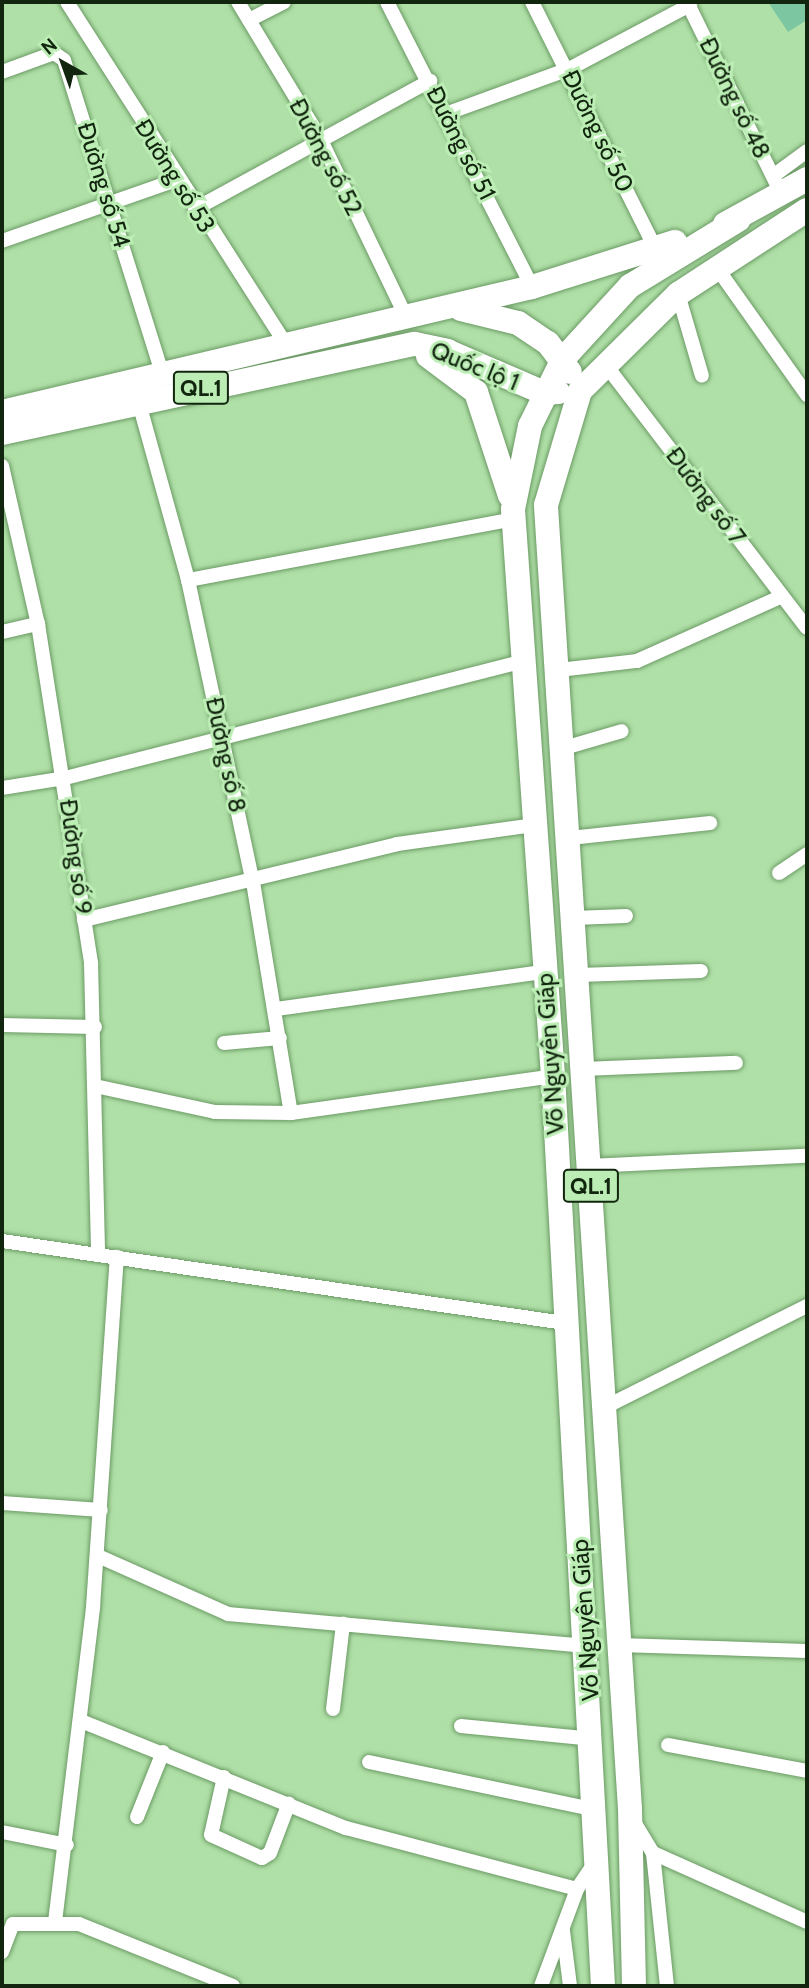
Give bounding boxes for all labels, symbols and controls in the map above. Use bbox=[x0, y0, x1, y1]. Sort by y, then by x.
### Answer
north arrow bbox=[28, 28, 98, 98]
text: N bbox=[37, 33, 62, 60]
street label: Đường số 48 bbox=[693, 33, 777, 163]
street label: Đường số 50 bbox=[556, 65, 640, 197]
street label: Đường số 51 bbox=[420, 81, 502, 205]
street label: Đường số 52 bbox=[283, 94, 369, 220]
street label: Đường số 53 bbox=[129, 114, 221, 238]
street label: Đường số 54 bbox=[71, 119, 137, 251]
street label: Quốc lộ 1 bbox=[427, 335, 523, 397]
road number: QL.1 bbox=[171, 368, 231, 408]
street label: Đường số 7 bbox=[660, 442, 752, 550]
street label: Đường số 8 bbox=[200, 695, 252, 815]
street label: Đường số 9 bbox=[54, 797, 98, 917]
street label: Võ Nguyên Giáp bbox=[530, 972, 570, 1136]
road number: QL.1 bbox=[561, 1166, 621, 1205]
street label: Võ Nguyên Giáp bbox=[565, 1538, 605, 1702]

